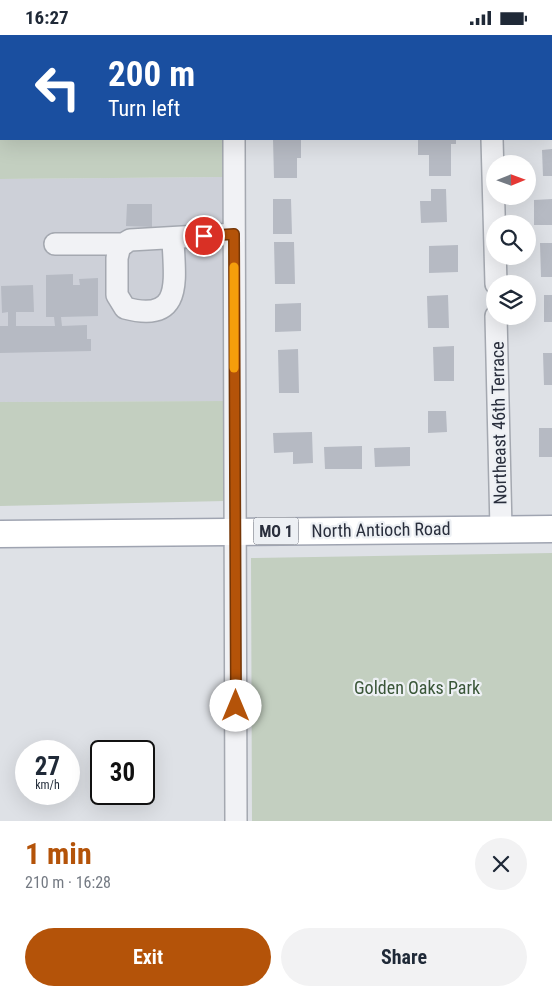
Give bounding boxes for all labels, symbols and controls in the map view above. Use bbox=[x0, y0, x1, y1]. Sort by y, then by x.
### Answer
text: 16:27 bbox=[25, 6, 69, 29]
text: 200 m bbox=[108, 54, 195, 95]
icon: left bbox=[25, 55, 90, 120]
text: Turn left bbox=[108, 96, 180, 121]
north arrow bbox=[486, 155, 536, 205]
map controls bbox=[486, 155, 536, 325]
pin bbox=[183, 215, 225, 257]
button: search bbox=[486, 215, 536, 265]
icon: arrive bbox=[190, 222, 218, 250]
button: layers bbox=[486, 275, 536, 325]
street label: Northeast 46th Terrace bbox=[487, 341, 510, 505]
road number: MO 1 bbox=[254, 517, 298, 545]
street label: North Antioch Road bbox=[311, 518, 451, 541]
park label: Golden Oaks Park bbox=[354, 677, 480, 698]
position arrow bbox=[209, 679, 261, 731]
speed limit sign: 30 bbox=[90, 740, 155, 805]
text: 27 bbox=[35, 752, 60, 781]
text: km/h bbox=[35, 778, 60, 792]
text: 1 min bbox=[25, 836, 92, 871]
button: close bbox=[475, 838, 527, 890]
text: 210 m · 16:28 bbox=[25, 873, 111, 892]
button: Exit bbox=[25, 928, 271, 986]
button: Share bbox=[281, 928, 527, 986]

